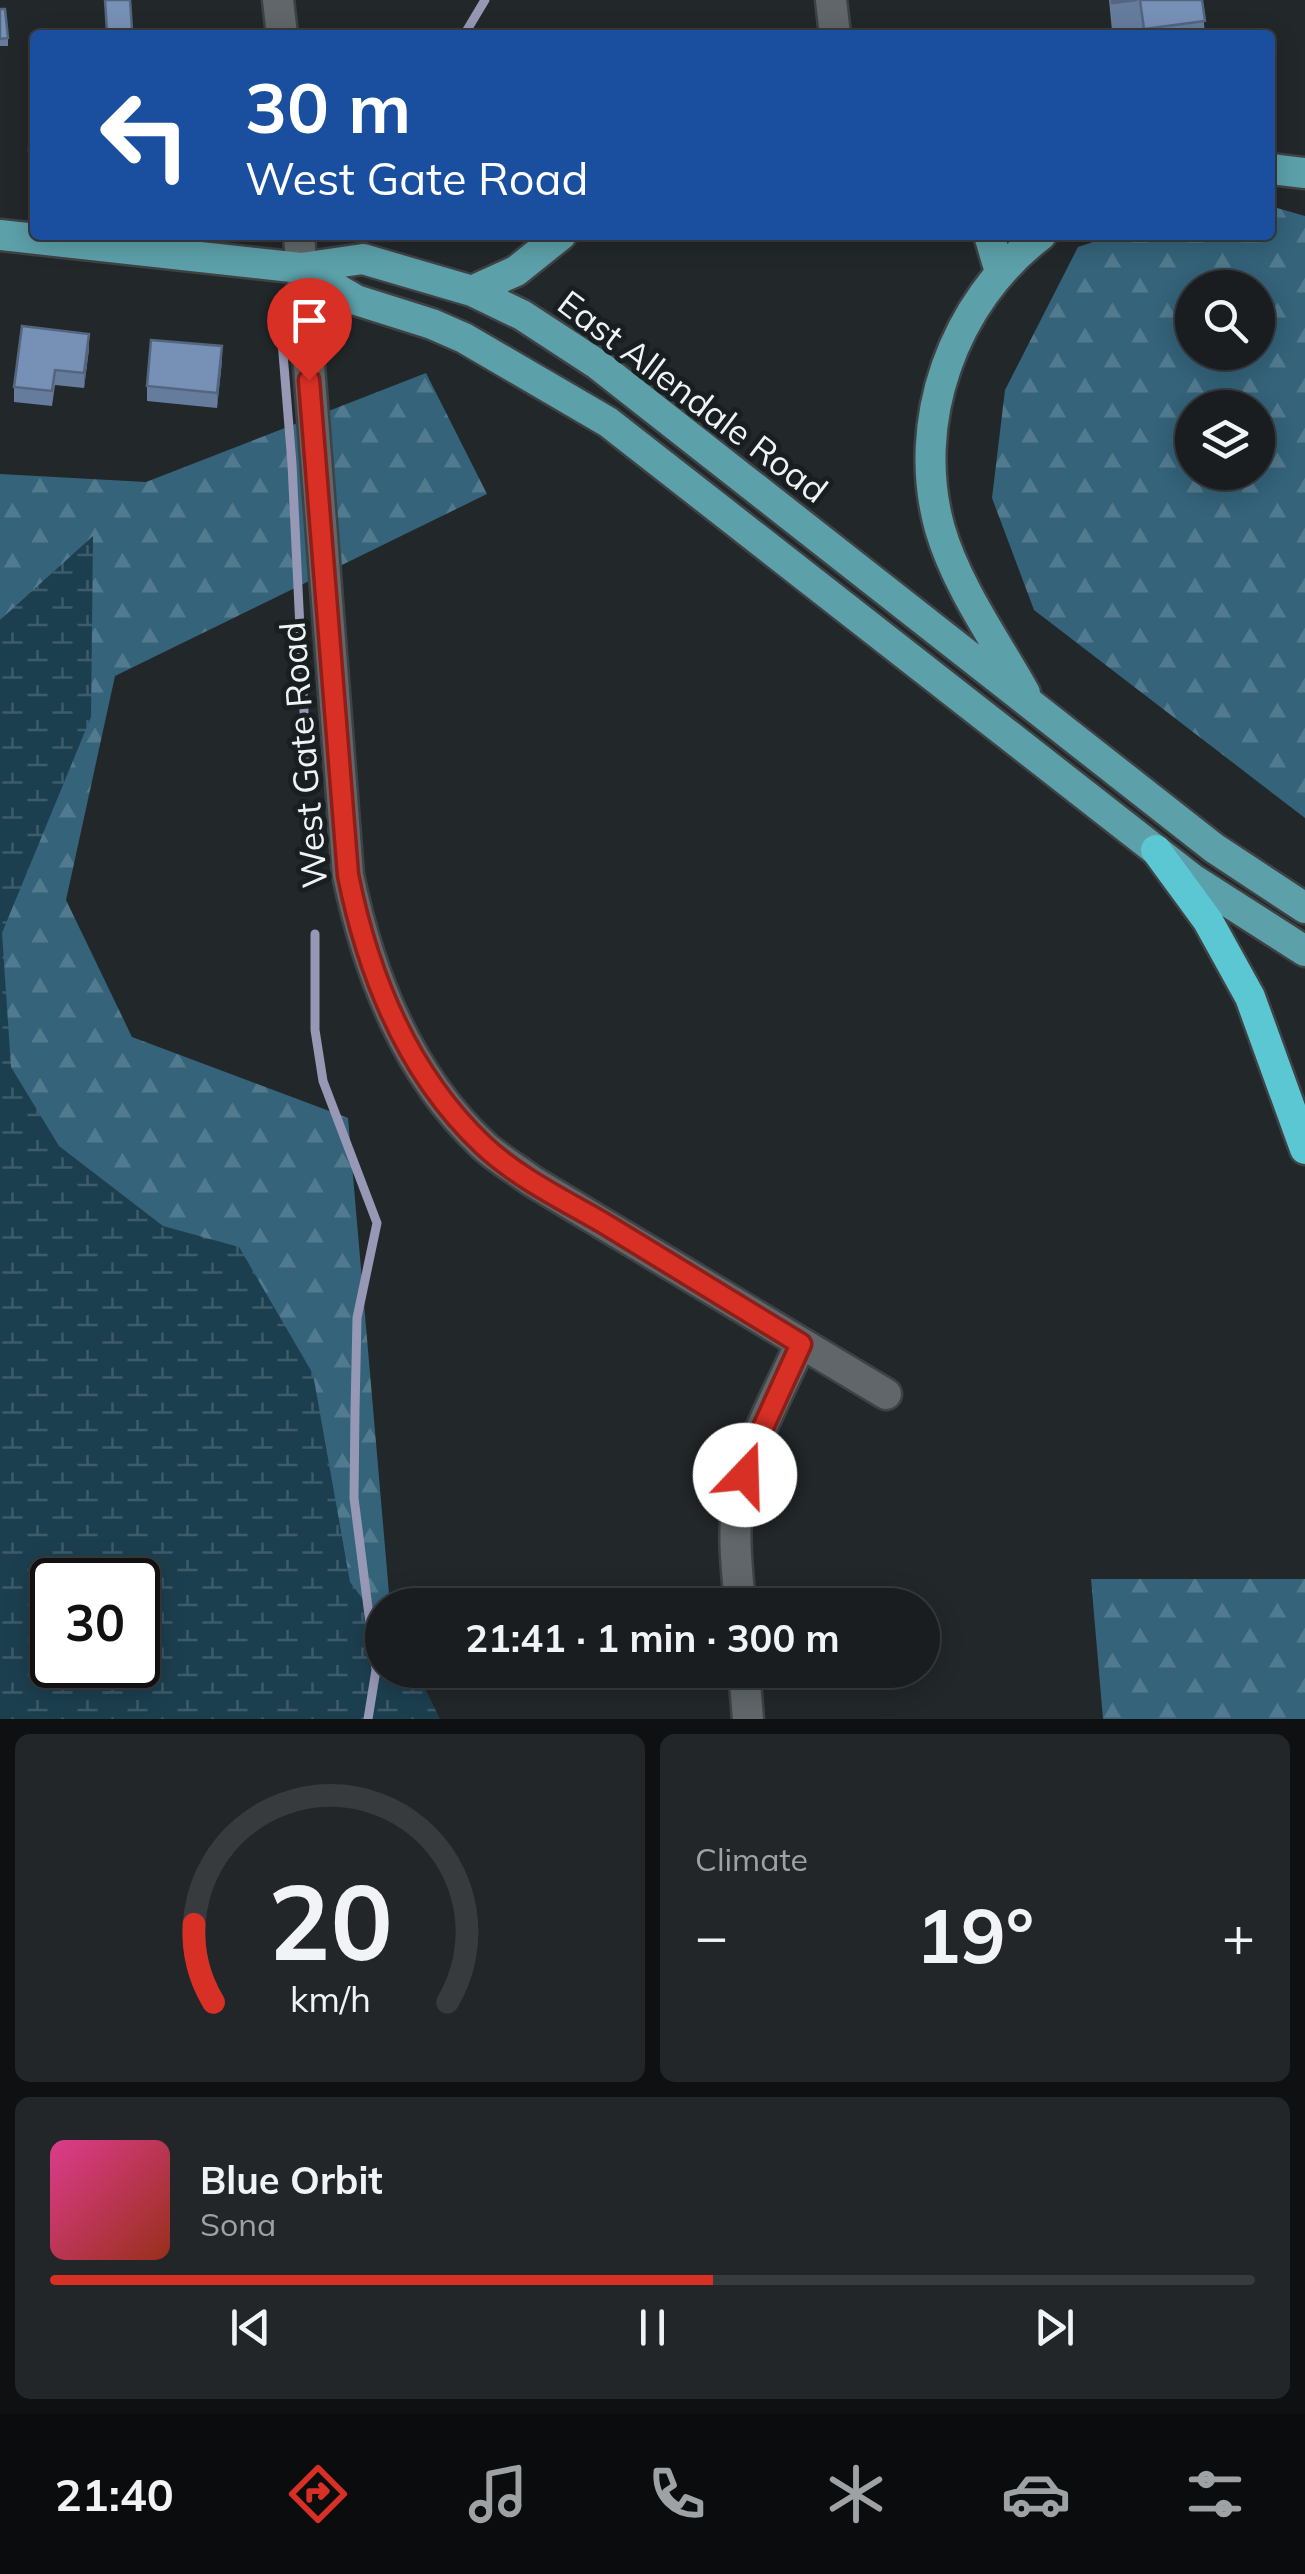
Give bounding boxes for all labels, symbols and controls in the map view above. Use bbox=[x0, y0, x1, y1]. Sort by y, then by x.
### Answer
text: 30 m bbox=[245, 63, 411, 151]
icon: left bbox=[80, 70, 210, 200]
text: West Gate Road bbox=[245, 150, 588, 206]
map controls bbox=[1175, 270, 1275, 490]
button: search bbox=[1175, 270, 1275, 370]
pin bbox=[267, 278, 352, 381]
street label: East Allendale Road bbox=[550, 280, 836, 512]
icon: arrive bbox=[282, 293, 337, 348]
button: layers bbox=[1175, 390, 1275, 490]
street label: West Gate Road bbox=[269, 620, 337, 890]
position arrow bbox=[693, 1423, 797, 1527]
speed limit sign: 30 bbox=[30, 1558, 160, 1688]
text: 21:41 · 1 min · 300 m bbox=[465, 1614, 840, 1662]
text: Climate bbox=[695, 1839, 808, 1879]
text: 20 bbox=[268, 1855, 392, 1986]
text: 19° bbox=[916, 1888, 1034, 1982]
text: − bbox=[695, 1901, 728, 1970]
text: + bbox=[1222, 1901, 1255, 1970]
text: km/h bbox=[290, 1976, 370, 2021]
text: Blue Orbit bbox=[200, 2156, 383, 2204]
text: Sona bbox=[200, 2204, 276, 2244]
icon: previous bbox=[223, 2300, 278, 2355]
icon: pause bbox=[625, 2300, 680, 2355]
icon: next bbox=[1027, 2300, 1082, 2355]
icon: directions bbox=[283, 2459, 353, 2529]
icon: music bbox=[463, 2459, 533, 2529]
icon: phone bbox=[642, 2459, 712, 2529]
icon: climate bbox=[821, 2459, 891, 2529]
icon: car bbox=[1001, 2459, 1071, 2529]
icon: filters bbox=[1180, 2459, 1250, 2529]
text: 21:40 bbox=[55, 2466, 174, 2522]

